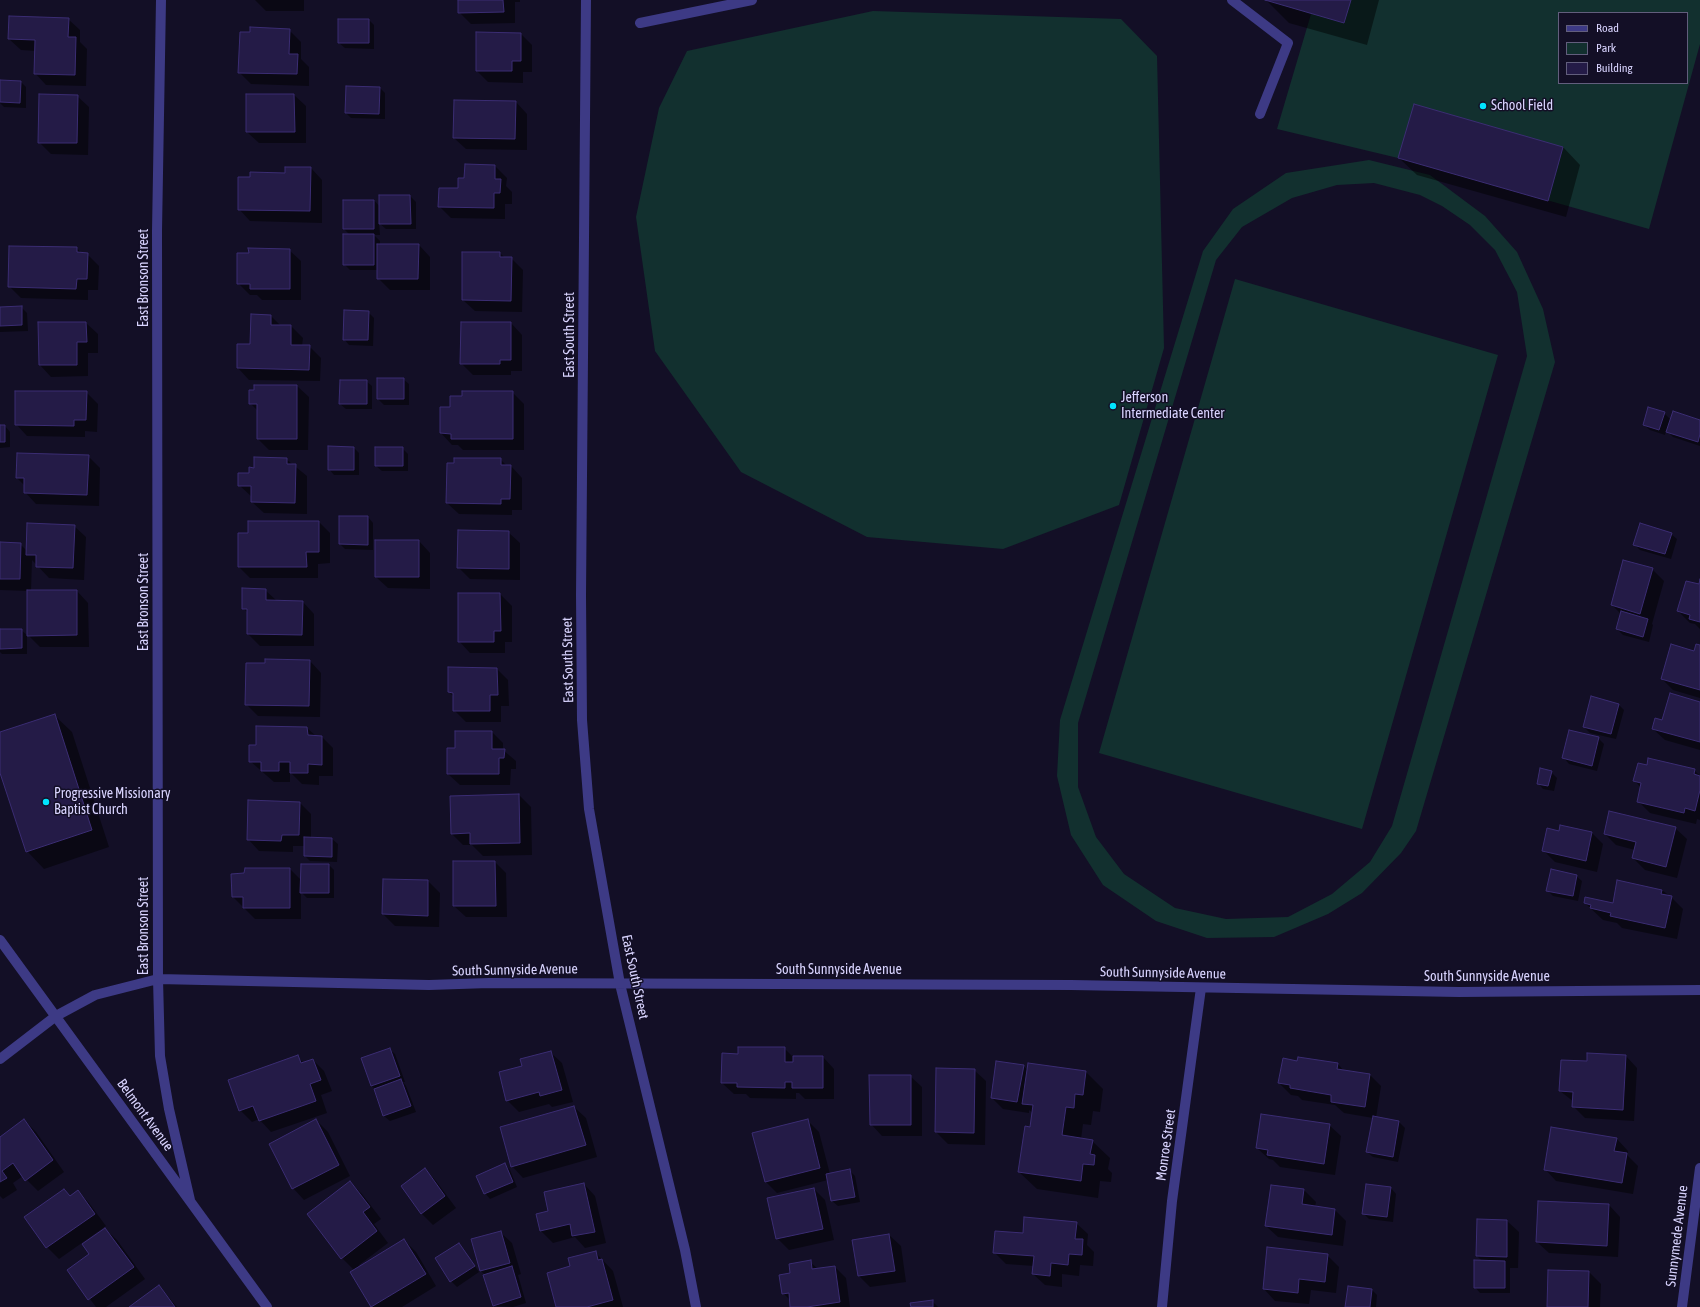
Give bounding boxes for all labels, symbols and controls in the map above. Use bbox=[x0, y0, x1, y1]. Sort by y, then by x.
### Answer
legend bbox=[1558, 12, 1688, 84]
text: Road bbox=[1596, 21, 1619, 35]
text: Park bbox=[1596, 41, 1616, 55]
text: Building bbox=[1596, 61, 1633, 75]
place label: School Field bbox=[1491, 98, 1553, 114]
marker: School Field bbox=[1478, 101, 1488, 111]
street label: East Bronson Street bbox=[136, 229, 152, 327]
street label: East South Street bbox=[562, 292, 578, 378]
place label: Jefferson Intermediate Center bbox=[1121, 390, 1224, 422]
marker: Jefferson Intermediate Center bbox=[1108, 401, 1118, 411]
street label: East Bronson Street bbox=[136, 553, 152, 651]
street label: East South Street bbox=[559, 617, 577, 703]
place label: Progressive Missionary Baptist Church bbox=[54, 786, 171, 818]
marker: Progressive Missionary Baptist Church bbox=[41, 797, 51, 807]
street label: East Bronson Street bbox=[136, 877, 152, 975]
street label: East South Street bbox=[618, 933, 652, 1021]
street label: South Sunnyside Avenue bbox=[452, 961, 578, 979]
street label: South Sunnyside Avenue bbox=[776, 962, 902, 978]
street label: South Sunnyside Avenue bbox=[1100, 964, 1226, 982]
street label: South Sunnyside Avenue bbox=[1424, 969, 1550, 985]
street label: Belmont Avenue bbox=[113, 1076, 177, 1154]
street label: Monroe Street bbox=[1153, 1108, 1179, 1182]
street label: Sunnymede Avenue bbox=[1662, 1184, 1692, 1288]

